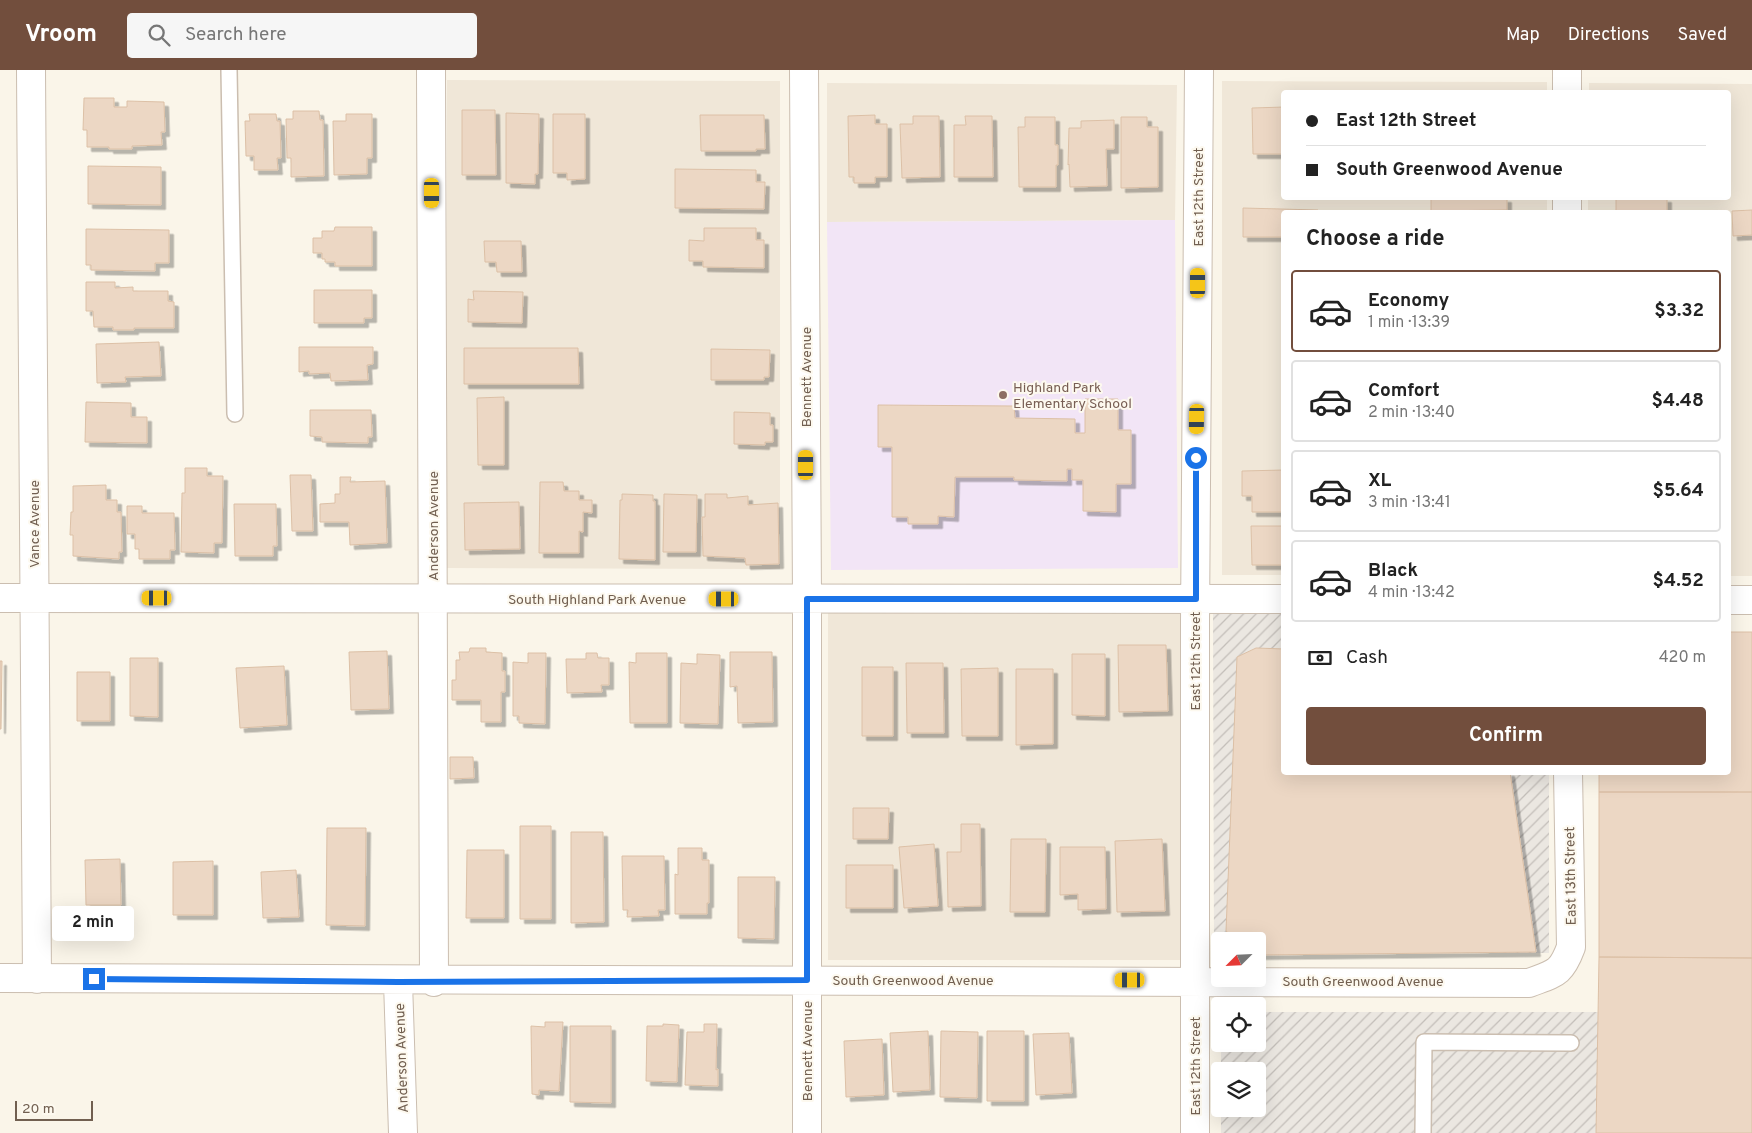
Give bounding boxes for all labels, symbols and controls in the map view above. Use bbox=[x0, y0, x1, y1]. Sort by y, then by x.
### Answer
search box bbox=[127, 13, 477, 58]
text: Vroom bbox=[25, 20, 97, 50]
icon: search bbox=[145, 21, 173, 49]
text: Search here bbox=[185, 23, 287, 47]
text: Map bbox=[1506, 24, 1540, 47]
text: Directions bbox=[1568, 24, 1650, 47]
text: Saved bbox=[1678, 24, 1727, 47]
text: East 12th Street bbox=[1336, 109, 1476, 133]
street label: East 12th Street bbox=[1191, 147, 1208, 247]
text: South Greenwood Avenue bbox=[1336, 158, 1563, 182]
car bbox=[424, 178, 439, 208]
text: Choose a ride bbox=[1306, 226, 1444, 253]
car bbox=[1190, 268, 1205, 298]
icon: car bbox=[1308, 289, 1353, 334]
text: Economy bbox=[1368, 289, 1449, 313]
text: $3.32 bbox=[1654, 299, 1704, 323]
text: 1 min · 13:39 bbox=[1368, 313, 1450, 333]
street label: Bennett Avenue bbox=[799, 327, 816, 427]
icon: car bbox=[1308, 379, 1353, 424]
text: Comfort bbox=[1368, 379, 1440, 403]
place label: Highland Park Elementary School bbox=[1013, 380, 1132, 413]
marker: Highland Park Elementary School bbox=[997, 389, 1009, 401]
text: $4.48 bbox=[1652, 389, 1704, 413]
text: 2 min · 13:40 bbox=[1368, 403, 1455, 423]
car bbox=[1189, 404, 1204, 434]
route start bbox=[1185, 447, 1207, 469]
car bbox=[798, 450, 813, 480]
icon: car bbox=[1308, 469, 1353, 514]
text: XL bbox=[1368, 469, 1391, 493]
street label: Anderson Avenue bbox=[426, 471, 443, 581]
text: $5.64 bbox=[1652, 479, 1704, 503]
street label: Vance Avenue bbox=[27, 480, 44, 568]
text: 3 min · 13:41 bbox=[1368, 493, 1451, 513]
icon: car bbox=[1308, 559, 1353, 604]
text: Black bbox=[1368, 559, 1418, 583]
text: $4.52 bbox=[1653, 569, 1704, 593]
text: 4 min · 13:42 bbox=[1368, 583, 1455, 603]
car bbox=[142, 591, 172, 606]
street label: South Highland Park Avenue bbox=[508, 592, 686, 609]
car bbox=[709, 592, 739, 607]
street label: East 12th Street bbox=[1188, 611, 1205, 711]
icon: cash bbox=[1306, 644, 1334, 672]
text: Cash bbox=[1346, 646, 1388, 670]
text: 420 m bbox=[1659, 648, 1706, 668]
button: Confirm bbox=[1306, 707, 1706, 765]
street label: East 13th Street bbox=[1562, 826, 1581, 926]
callout: 2 min bbox=[53, 906, 135, 942]
text: 2 min bbox=[72, 913, 114, 933]
north arrow bbox=[1211, 932, 1266, 988]
map controls bbox=[1211, 932, 1266, 1117]
route end bbox=[83, 968, 105, 990]
street label: South Greenwood Avenue bbox=[832, 973, 994, 990]
car bbox=[1115, 973, 1145, 988]
street label: South Greenwood Avenue bbox=[1282, 974, 1444, 991]
button: locate bbox=[1211, 997, 1266, 1052]
street label: Bennett Avenue bbox=[800, 1001, 817, 1101]
street label: Anderson Avenue bbox=[392, 1003, 413, 1113]
street label: East 12th Street bbox=[1188, 1016, 1205, 1116]
button: layers bbox=[1211, 1062, 1266, 1117]
scale bar bbox=[15, 1098, 92, 1121]
text: 20 m bbox=[22, 1101, 55, 1118]

